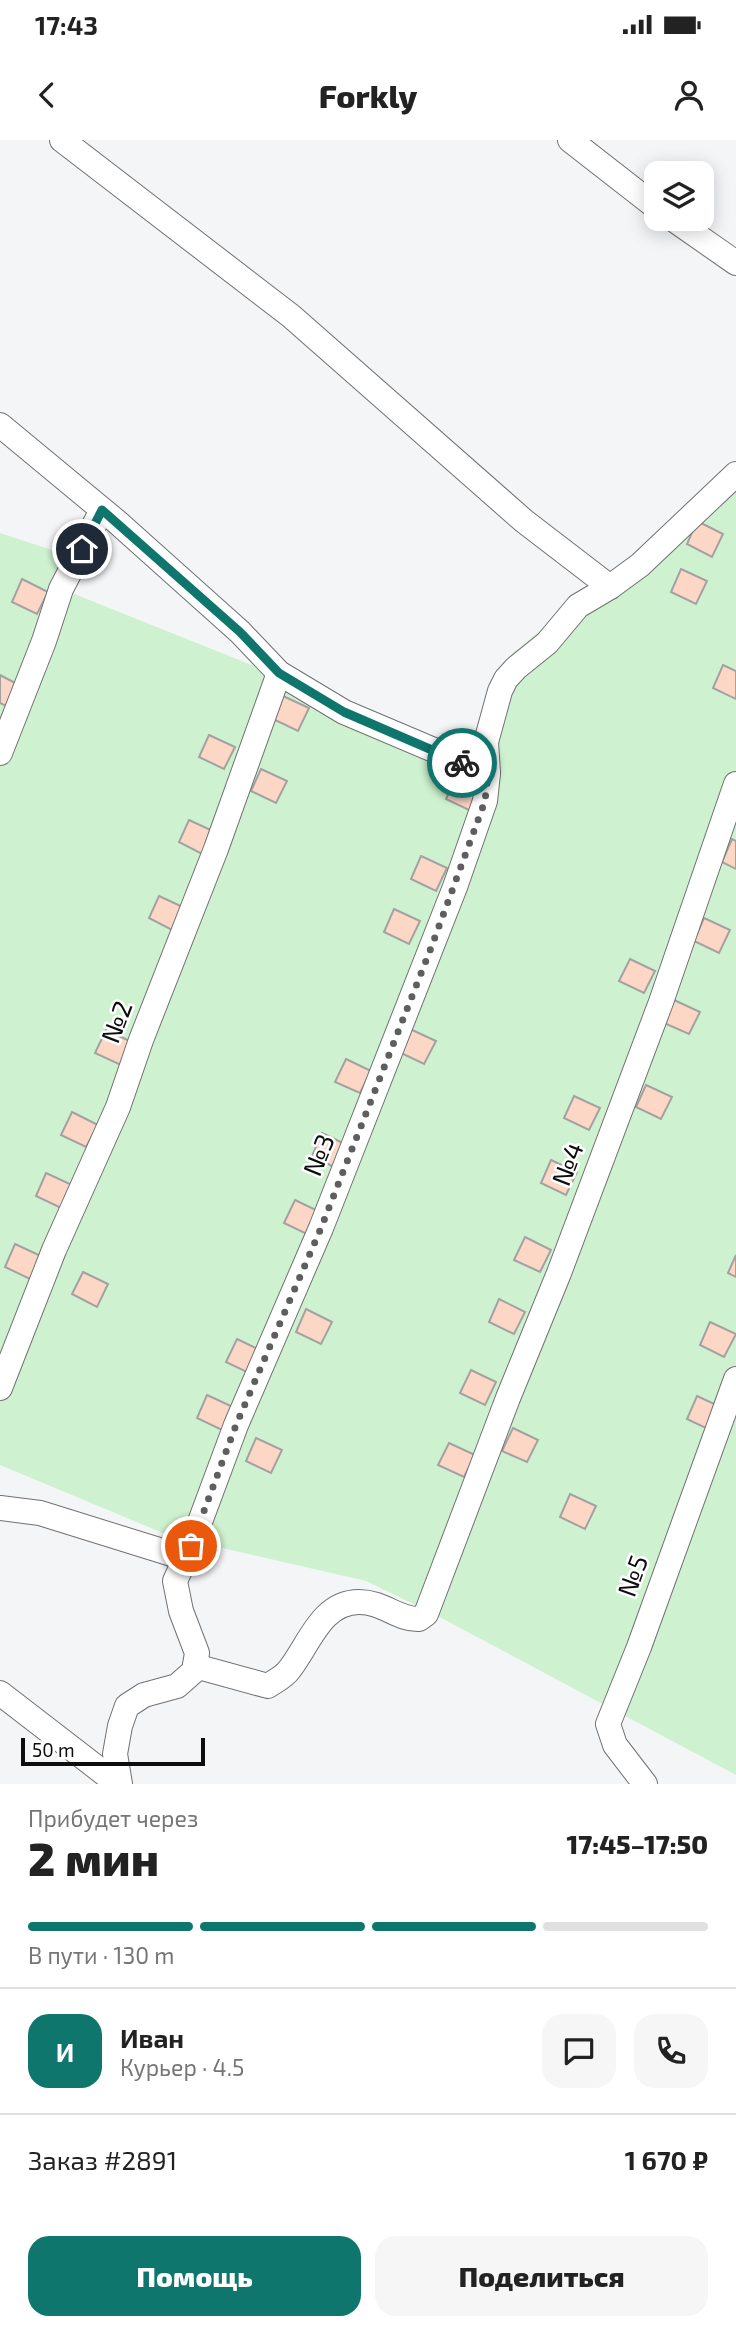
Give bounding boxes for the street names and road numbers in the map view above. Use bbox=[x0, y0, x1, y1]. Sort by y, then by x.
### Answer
street label: №2 bbox=[94, 996, 138, 1047]
street label: №3 bbox=[295, 1129, 340, 1180]
street label: №4 bbox=[544, 1137, 589, 1189]
street label: №5 bbox=[610, 1551, 653, 1600]

